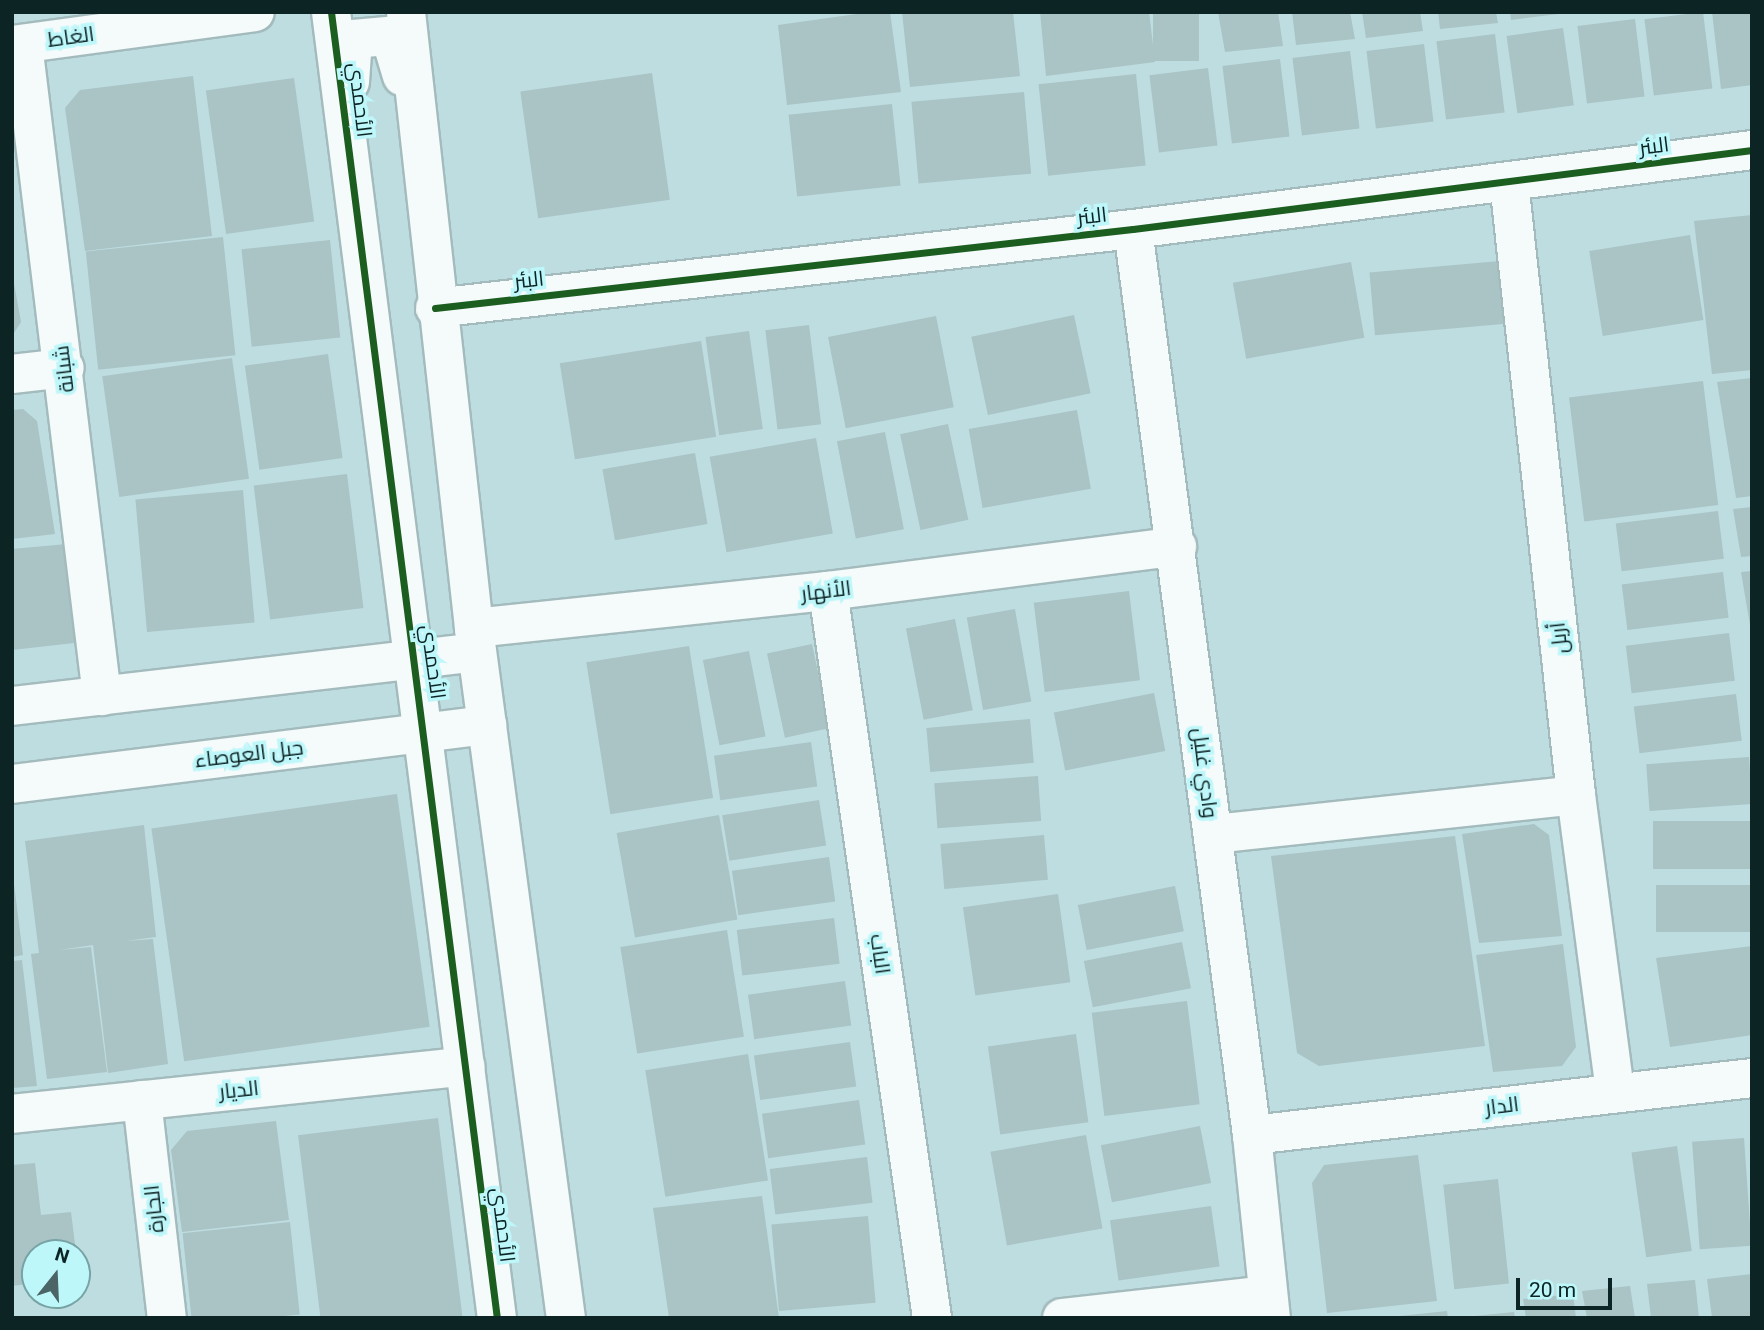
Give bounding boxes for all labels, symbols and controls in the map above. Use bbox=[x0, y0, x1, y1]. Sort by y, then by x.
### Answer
street label: الغاط bbox=[46, 21, 96, 53]
street label: الأحمدي bbox=[343, 61, 377, 139]
street label: البئر bbox=[1638, 132, 1670, 160]
street label: البئر bbox=[1076, 202, 1108, 230]
street label: البئر bbox=[513, 266, 545, 294]
street label: شبانة bbox=[49, 344, 79, 394]
street label: الأنهار bbox=[799, 575, 853, 607]
street label: أربل bbox=[1545, 621, 1573, 655]
street label: الأحمدي bbox=[415, 623, 451, 701]
street label: وادي غليل bbox=[1187, 726, 1223, 820]
street label: جبل العوصاء bbox=[193, 735, 305, 773]
street label: الباب bbox=[865, 932, 895, 976]
street label: الديار bbox=[218, 1075, 260, 1105]
street label: الدار bbox=[1484, 1091, 1520, 1121]
street label: الجارة bbox=[139, 1184, 169, 1234]
street label: الأحمدي bbox=[486, 1186, 520, 1264]
north arrow bbox=[21, 1239, 91, 1309]
text: N bbox=[52, 1242, 72, 1268]
scale bar bbox=[1519, 1264, 1615, 1308]
text: 20 m bbox=[1529, 1278, 1576, 1302]

